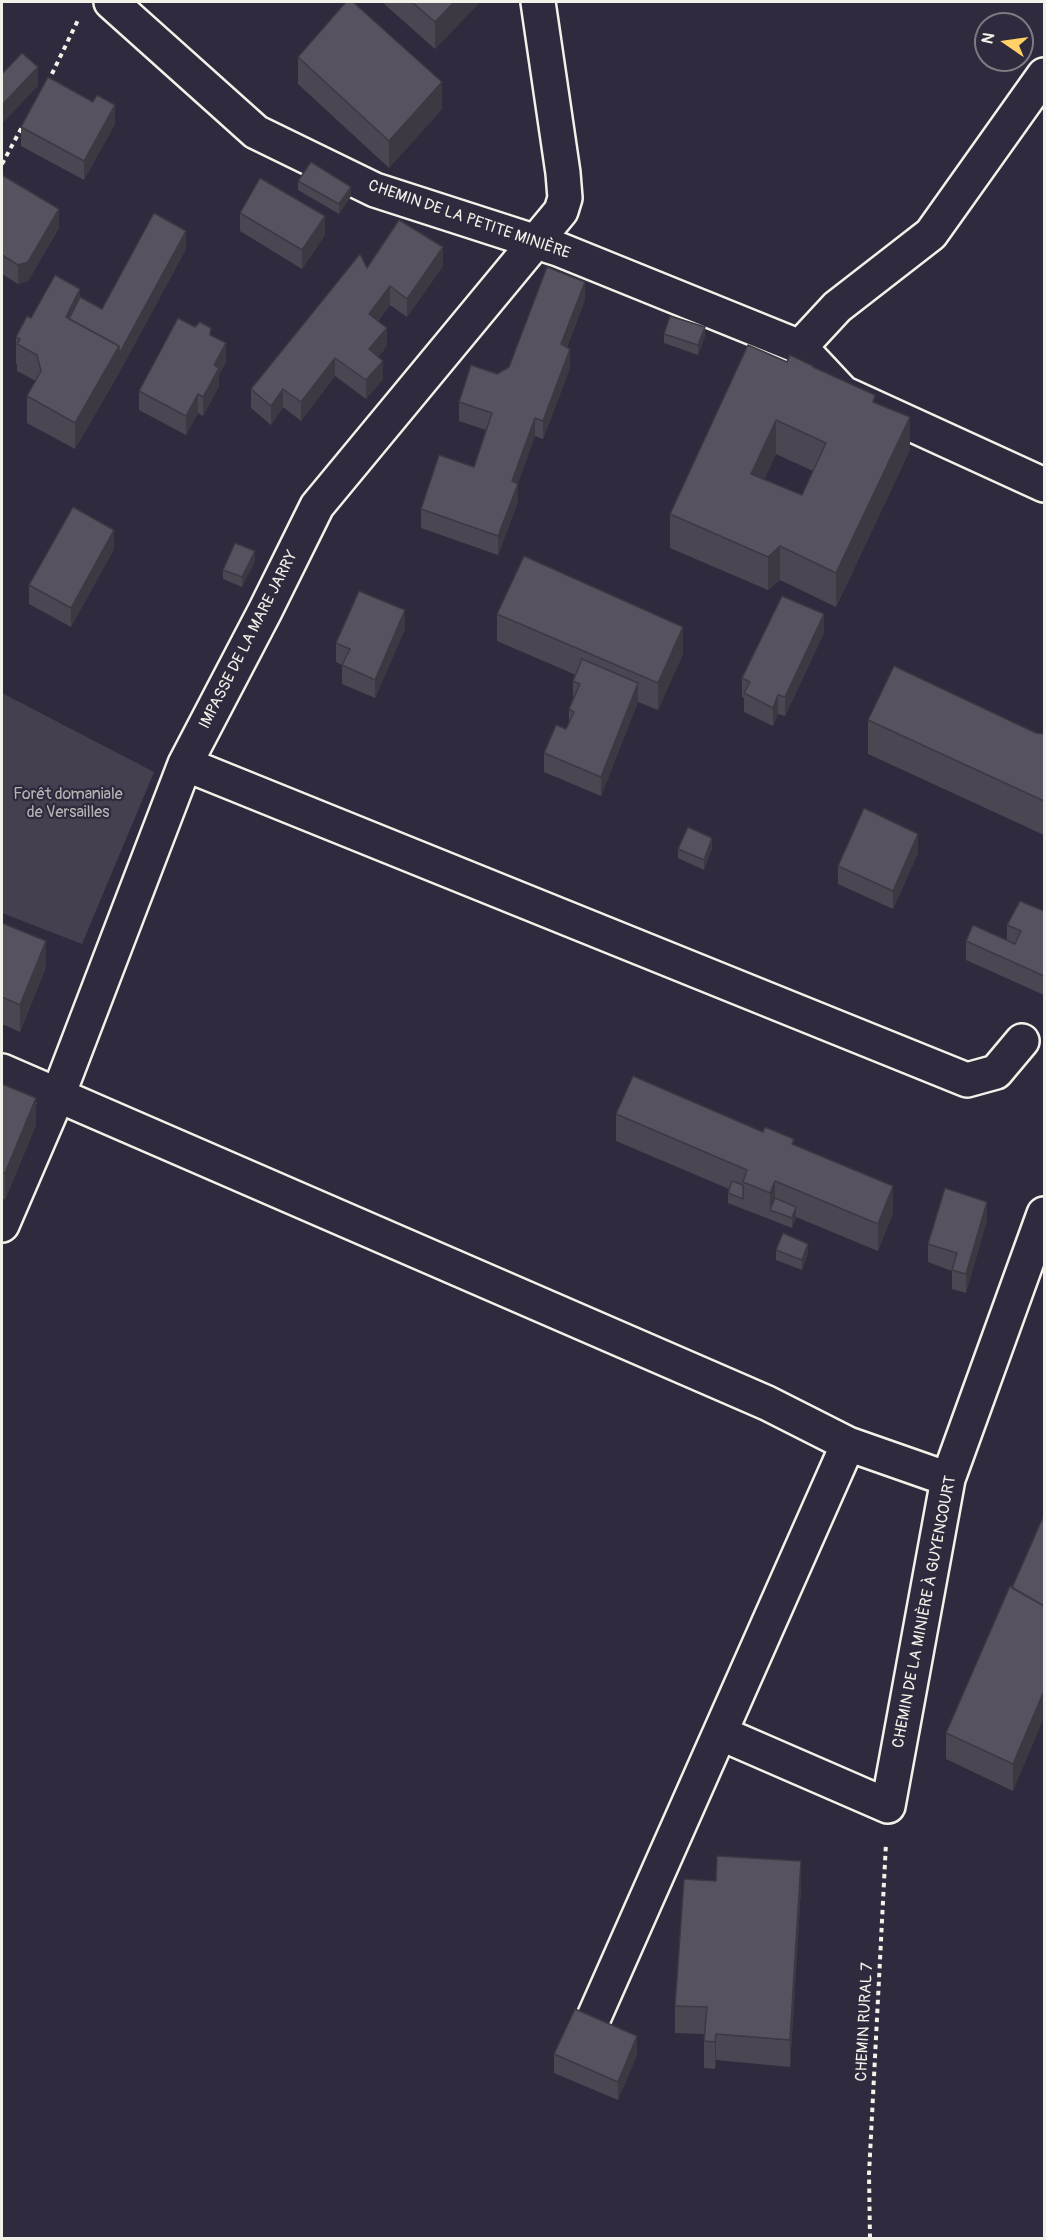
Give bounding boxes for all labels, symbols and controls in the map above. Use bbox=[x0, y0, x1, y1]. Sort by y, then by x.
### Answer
north arrow bbox=[974, 12, 1034, 72]
text: N bbox=[977, 31, 999, 46]
street label: CHEMIN DE LA PETITE MINIÈRE bbox=[365, 176, 573, 264]
street label: IMPASSE DE LA MARE JARRY bbox=[196, 548, 302, 732]
park label: Forêt domaniale de Versailles bbox=[13, 785, 123, 823]
street label: CHEMIN DE LA MINIÈRE À GUYENCOURT bbox=[889, 1474, 961, 1750]
street label: CHEMIN RURAL 7 bbox=[852, 1962, 878, 2082]

